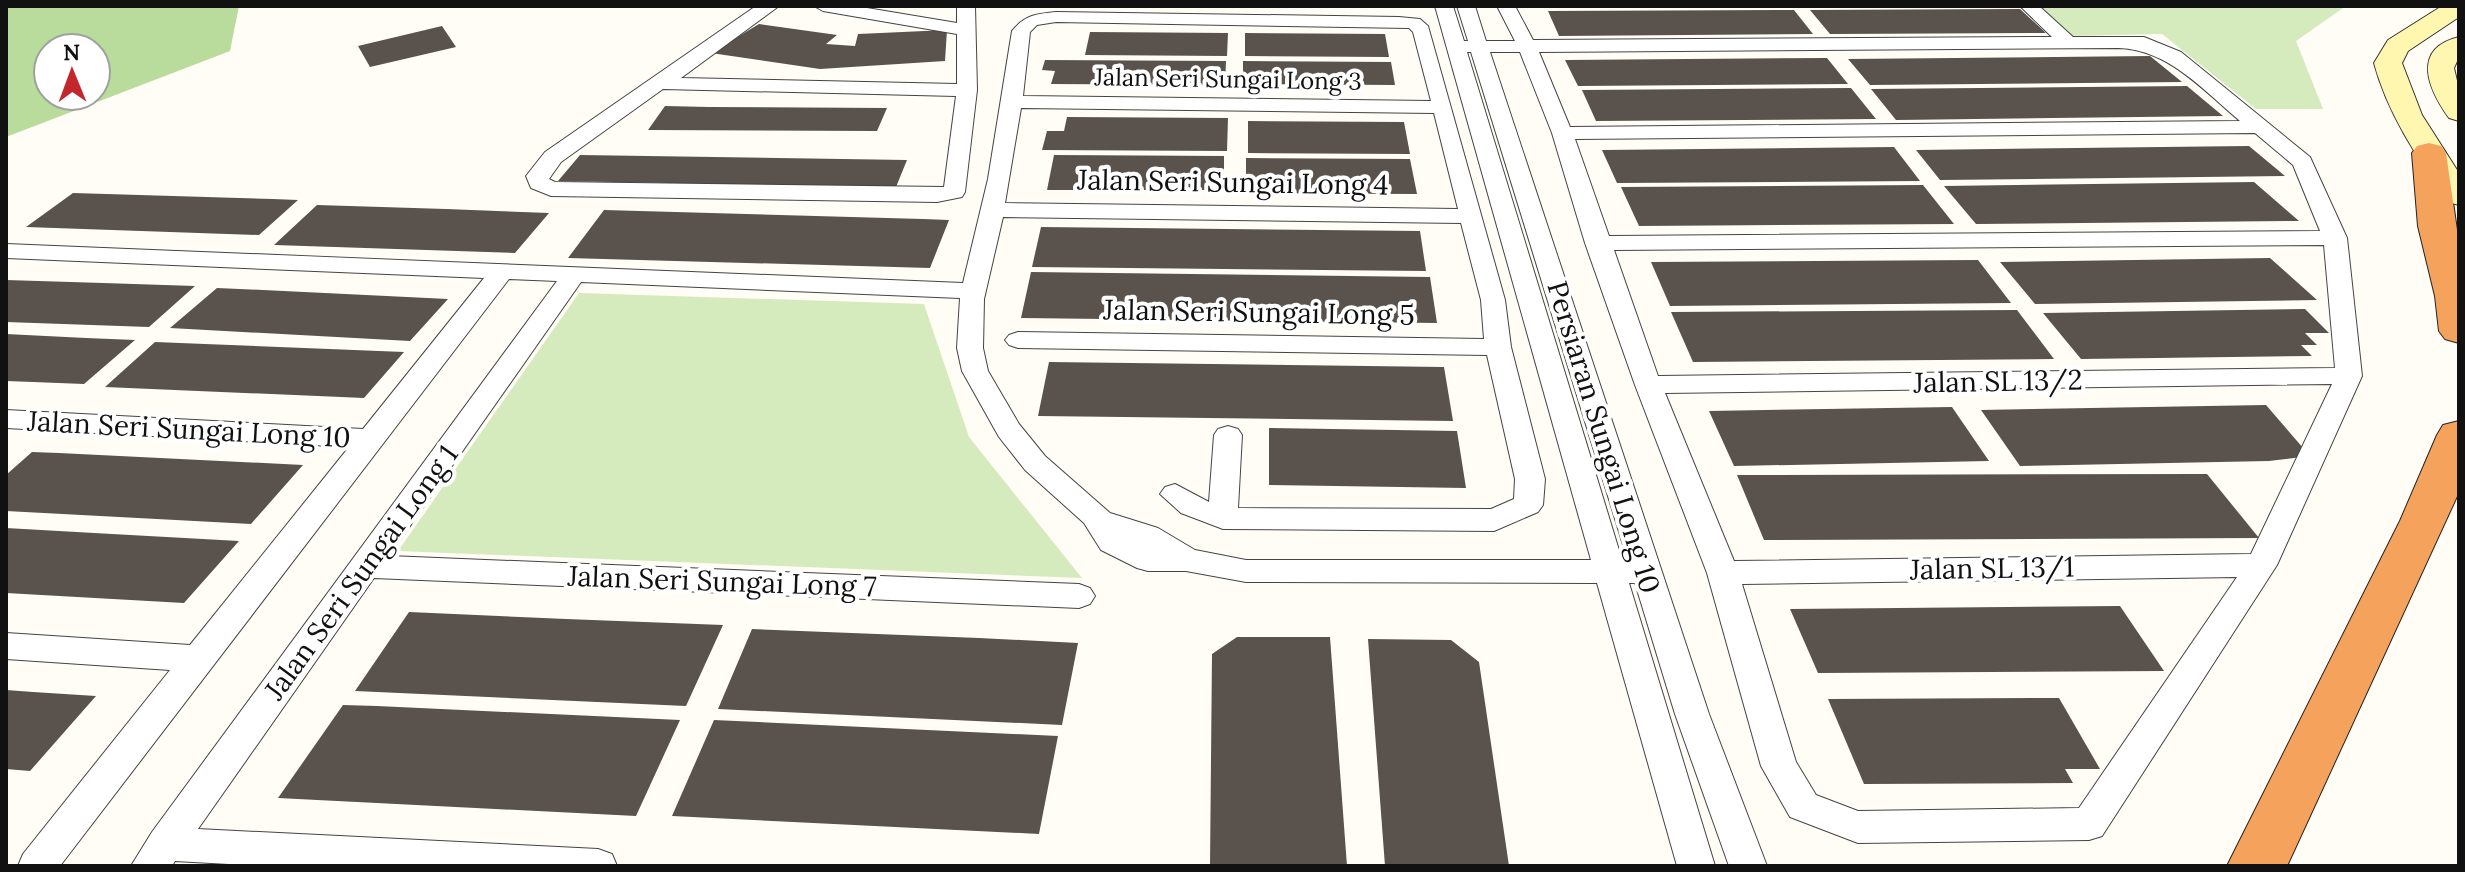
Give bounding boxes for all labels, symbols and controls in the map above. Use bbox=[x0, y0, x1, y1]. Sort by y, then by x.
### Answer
north arrow bbox=[32, 32, 112, 112]
text: N bbox=[63, 38, 80, 66]
street label: Jalan Seri Sungai Long 3 bbox=[1093, 61, 1362, 97]
street label: Jalan Seri Sungai Long 4 bbox=[1076, 161, 1389, 203]
street label: Persiaran Sungai Long 10 bbox=[1539, 277, 1669, 597]
street label: Jalan Seri Sungai Long 5 bbox=[1102, 291, 1415, 333]
street label: Jalan SL 13/2 bbox=[1912, 362, 2083, 400]
street label: Jalan Seri Sungai Long 10 bbox=[25, 402, 352, 455]
street label: Jalan Seri Sungai Long 1 bbox=[256, 437, 466, 707]
street label: Jalan SL 13/1 bbox=[1908, 549, 2075, 587]
street label: Jalan Seri Sungai Long 7 bbox=[566, 558, 877, 604]

